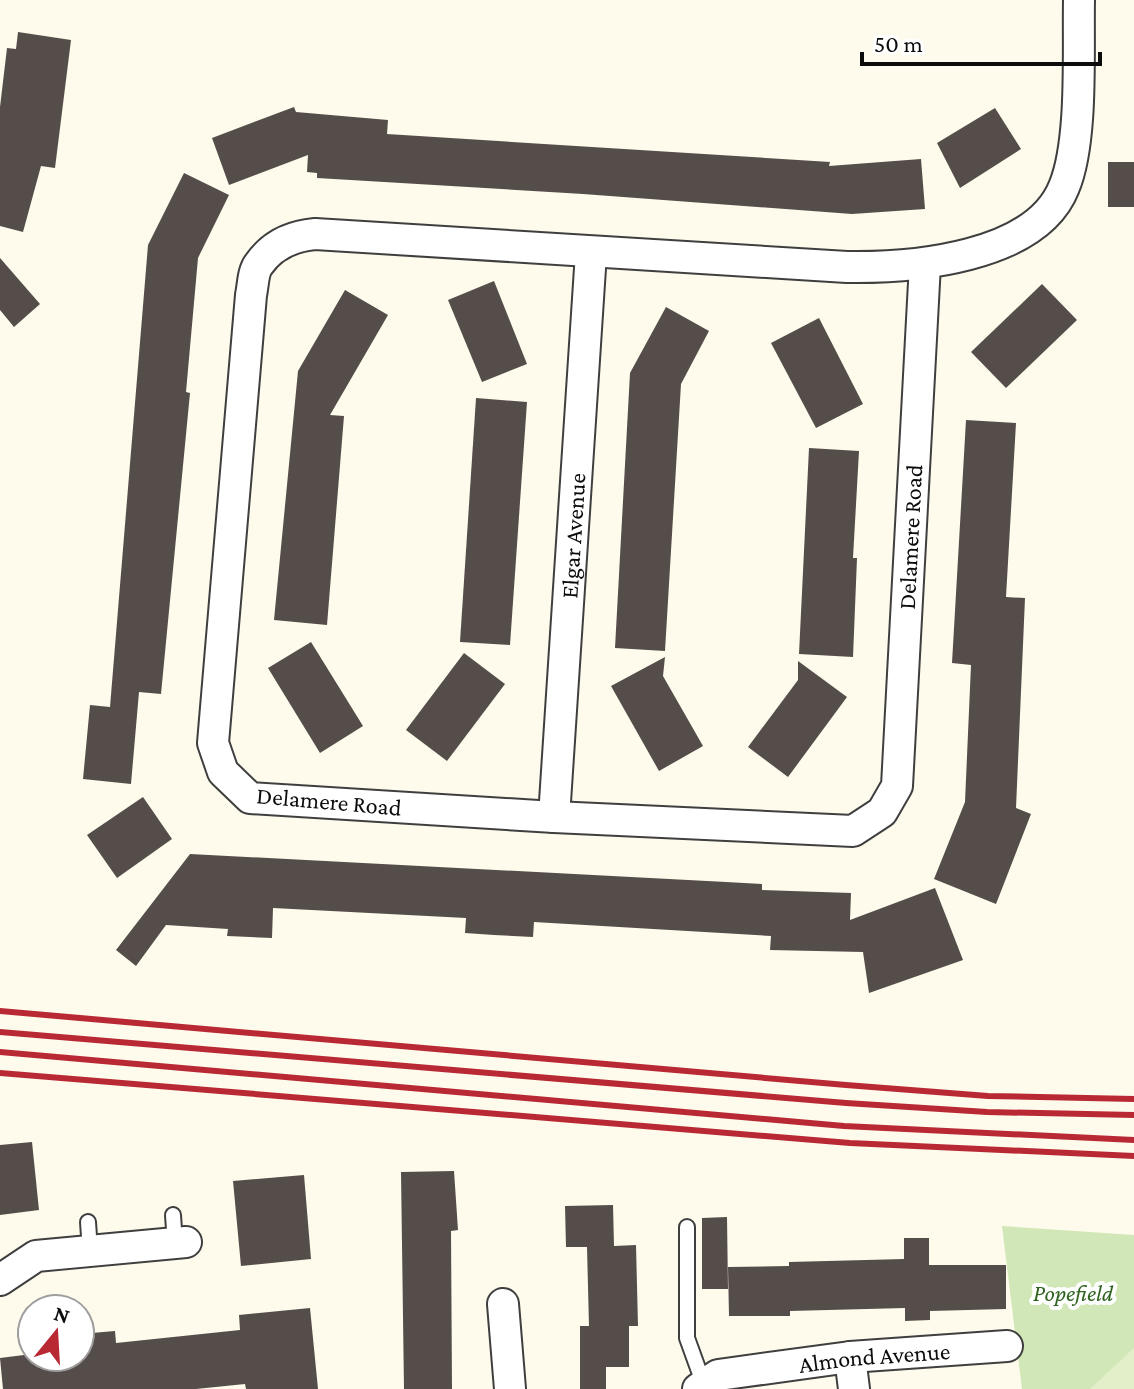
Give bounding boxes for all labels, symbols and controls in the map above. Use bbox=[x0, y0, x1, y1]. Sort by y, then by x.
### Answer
scale bar bbox=[862, 16, 1100, 66]
text: 50 m bbox=[874, 30, 923, 57]
street label: Delamere Road bbox=[893, 463, 927, 610]
street label: Elgar Avenue bbox=[555, 472, 590, 599]
street label: Delamere Road bbox=[255, 781, 403, 821]
park label: Popefield bbox=[1033, 1279, 1114, 1306]
north arrow bbox=[16, 1293, 96, 1373]
text: N bbox=[51, 1300, 73, 1329]
street label: Almond Avenue bbox=[797, 1337, 951, 1377]

